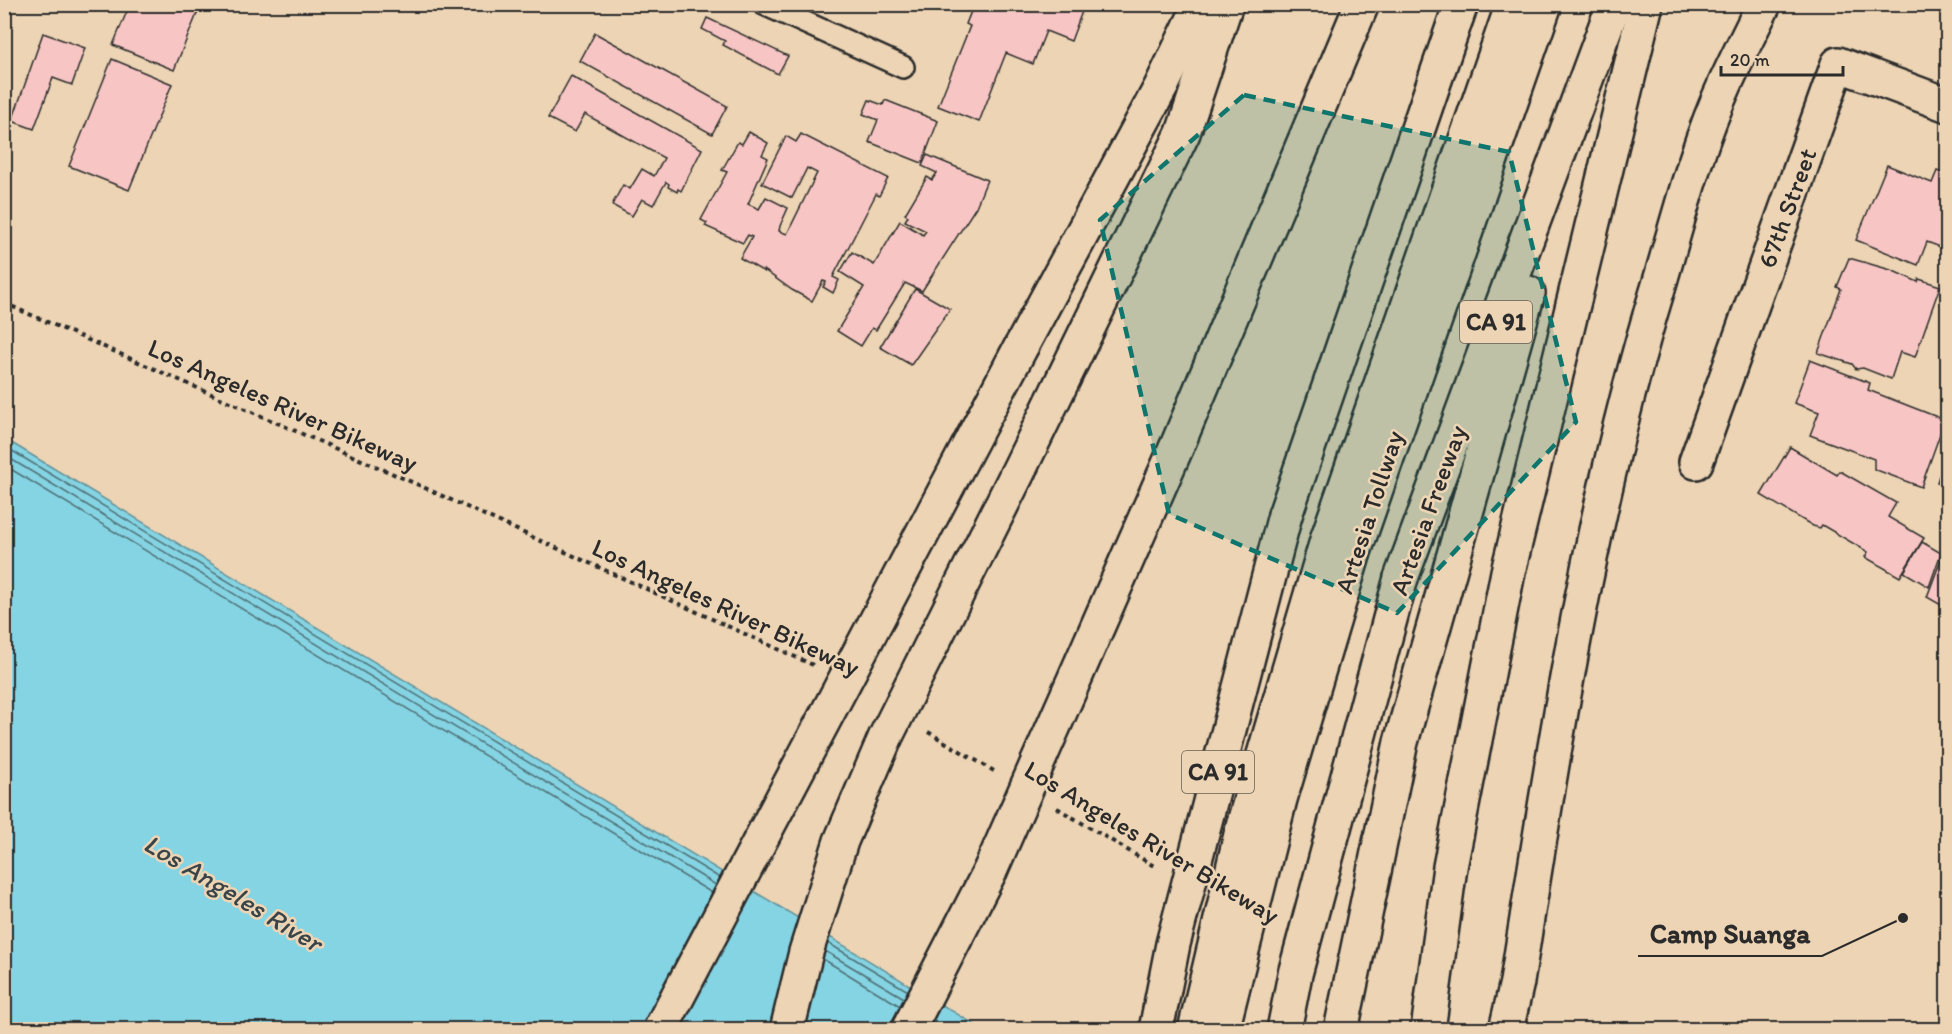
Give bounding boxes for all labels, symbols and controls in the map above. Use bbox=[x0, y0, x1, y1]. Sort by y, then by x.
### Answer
scale bar bbox=[1721, 39, 1842, 77]
text: 20 m bbox=[1730, 49, 1770, 71]
street label: 67th Street bbox=[1751, 144, 1823, 272]
road number: CA 91 bbox=[1460, 301, 1532, 343]
street label: Los Angeles River Bikeway bbox=[143, 331, 423, 479]
street label: Artesia Freeway bbox=[1382, 421, 1474, 599]
street label: Artesia Tollway bbox=[1328, 426, 1410, 598]
street label: Los Angeles River Bikeway bbox=[587, 531, 865, 683]
road number: CA 91 bbox=[1182, 751, 1254, 793]
street label: Los Angeles River Bikeway bbox=[1019, 753, 1285, 931]
water label: Los Angeles River bbox=[138, 826, 331, 960]
callout: Camp Suanga bbox=[1638, 911, 1822, 956]
text: Camp Suanga bbox=[1650, 917, 1811, 950]

